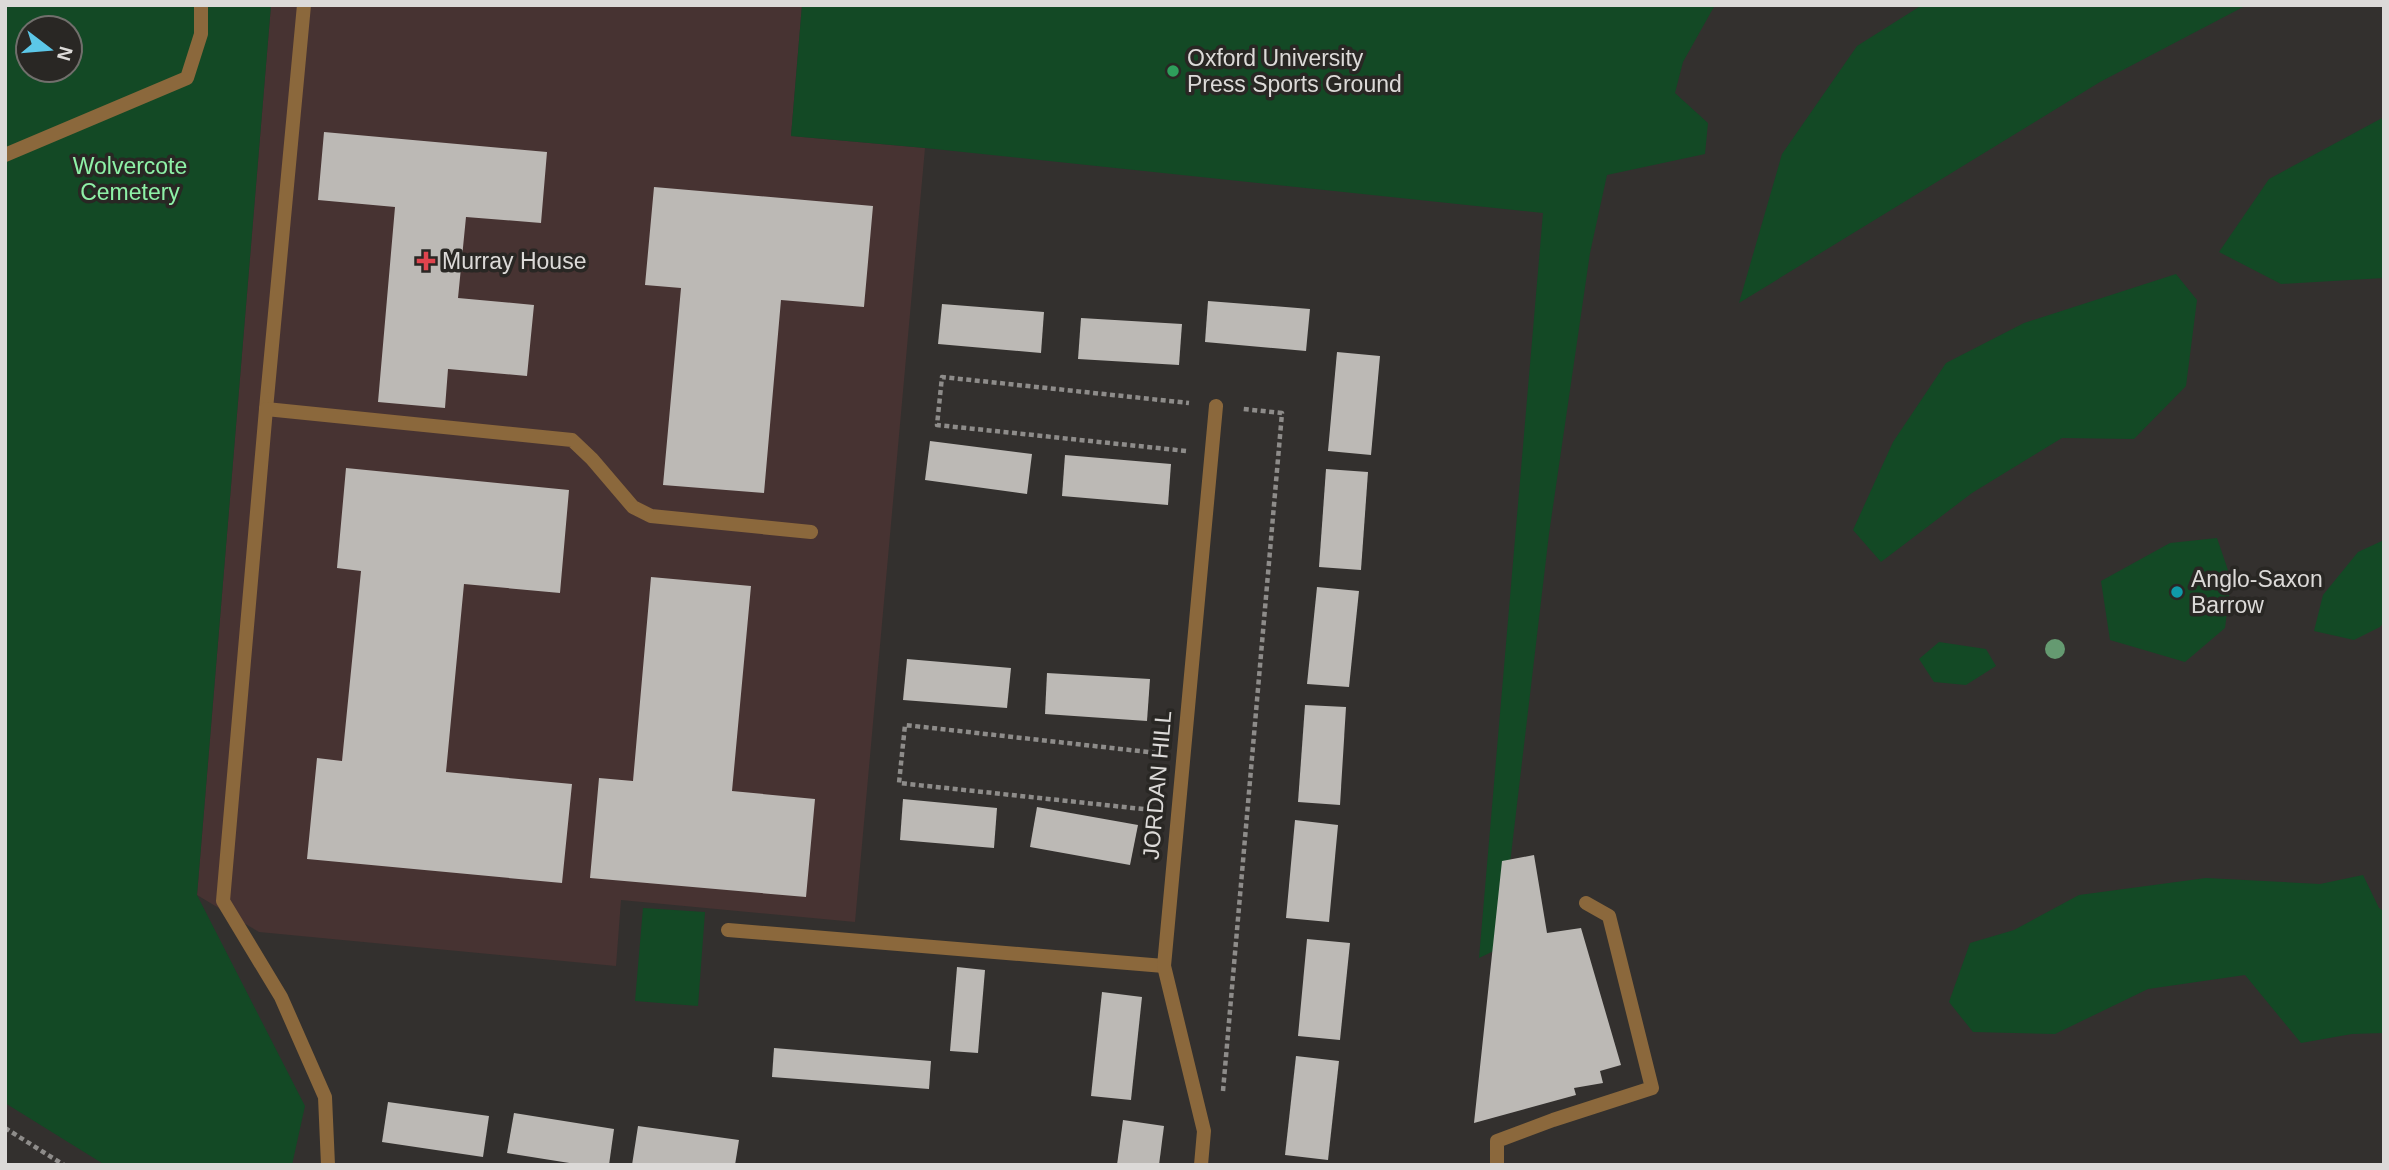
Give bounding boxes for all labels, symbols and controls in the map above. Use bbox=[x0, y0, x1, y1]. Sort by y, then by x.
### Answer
north arrow bbox=[14, 14, 84, 84]
text: N bbox=[53, 44, 77, 63]
place label: Oxford University Press Sports Ground bbox=[1187, 45, 1402, 97]
marker: Oxford University Press Sports Ground bbox=[1165, 63, 1181, 79]
park label: Wolvercote Cemetery bbox=[73, 153, 187, 205]
place label: Murray House bbox=[442, 248, 586, 274]
marker: Murray House bbox=[416, 251, 436, 271]
place label: Anglo-Saxon Barrow bbox=[2191, 566, 2323, 618]
marker: Anglo-Saxon Barrow bbox=[2169, 584, 2185, 600]
street label: JORDAN HILL bbox=[1138, 709, 1176, 861]

